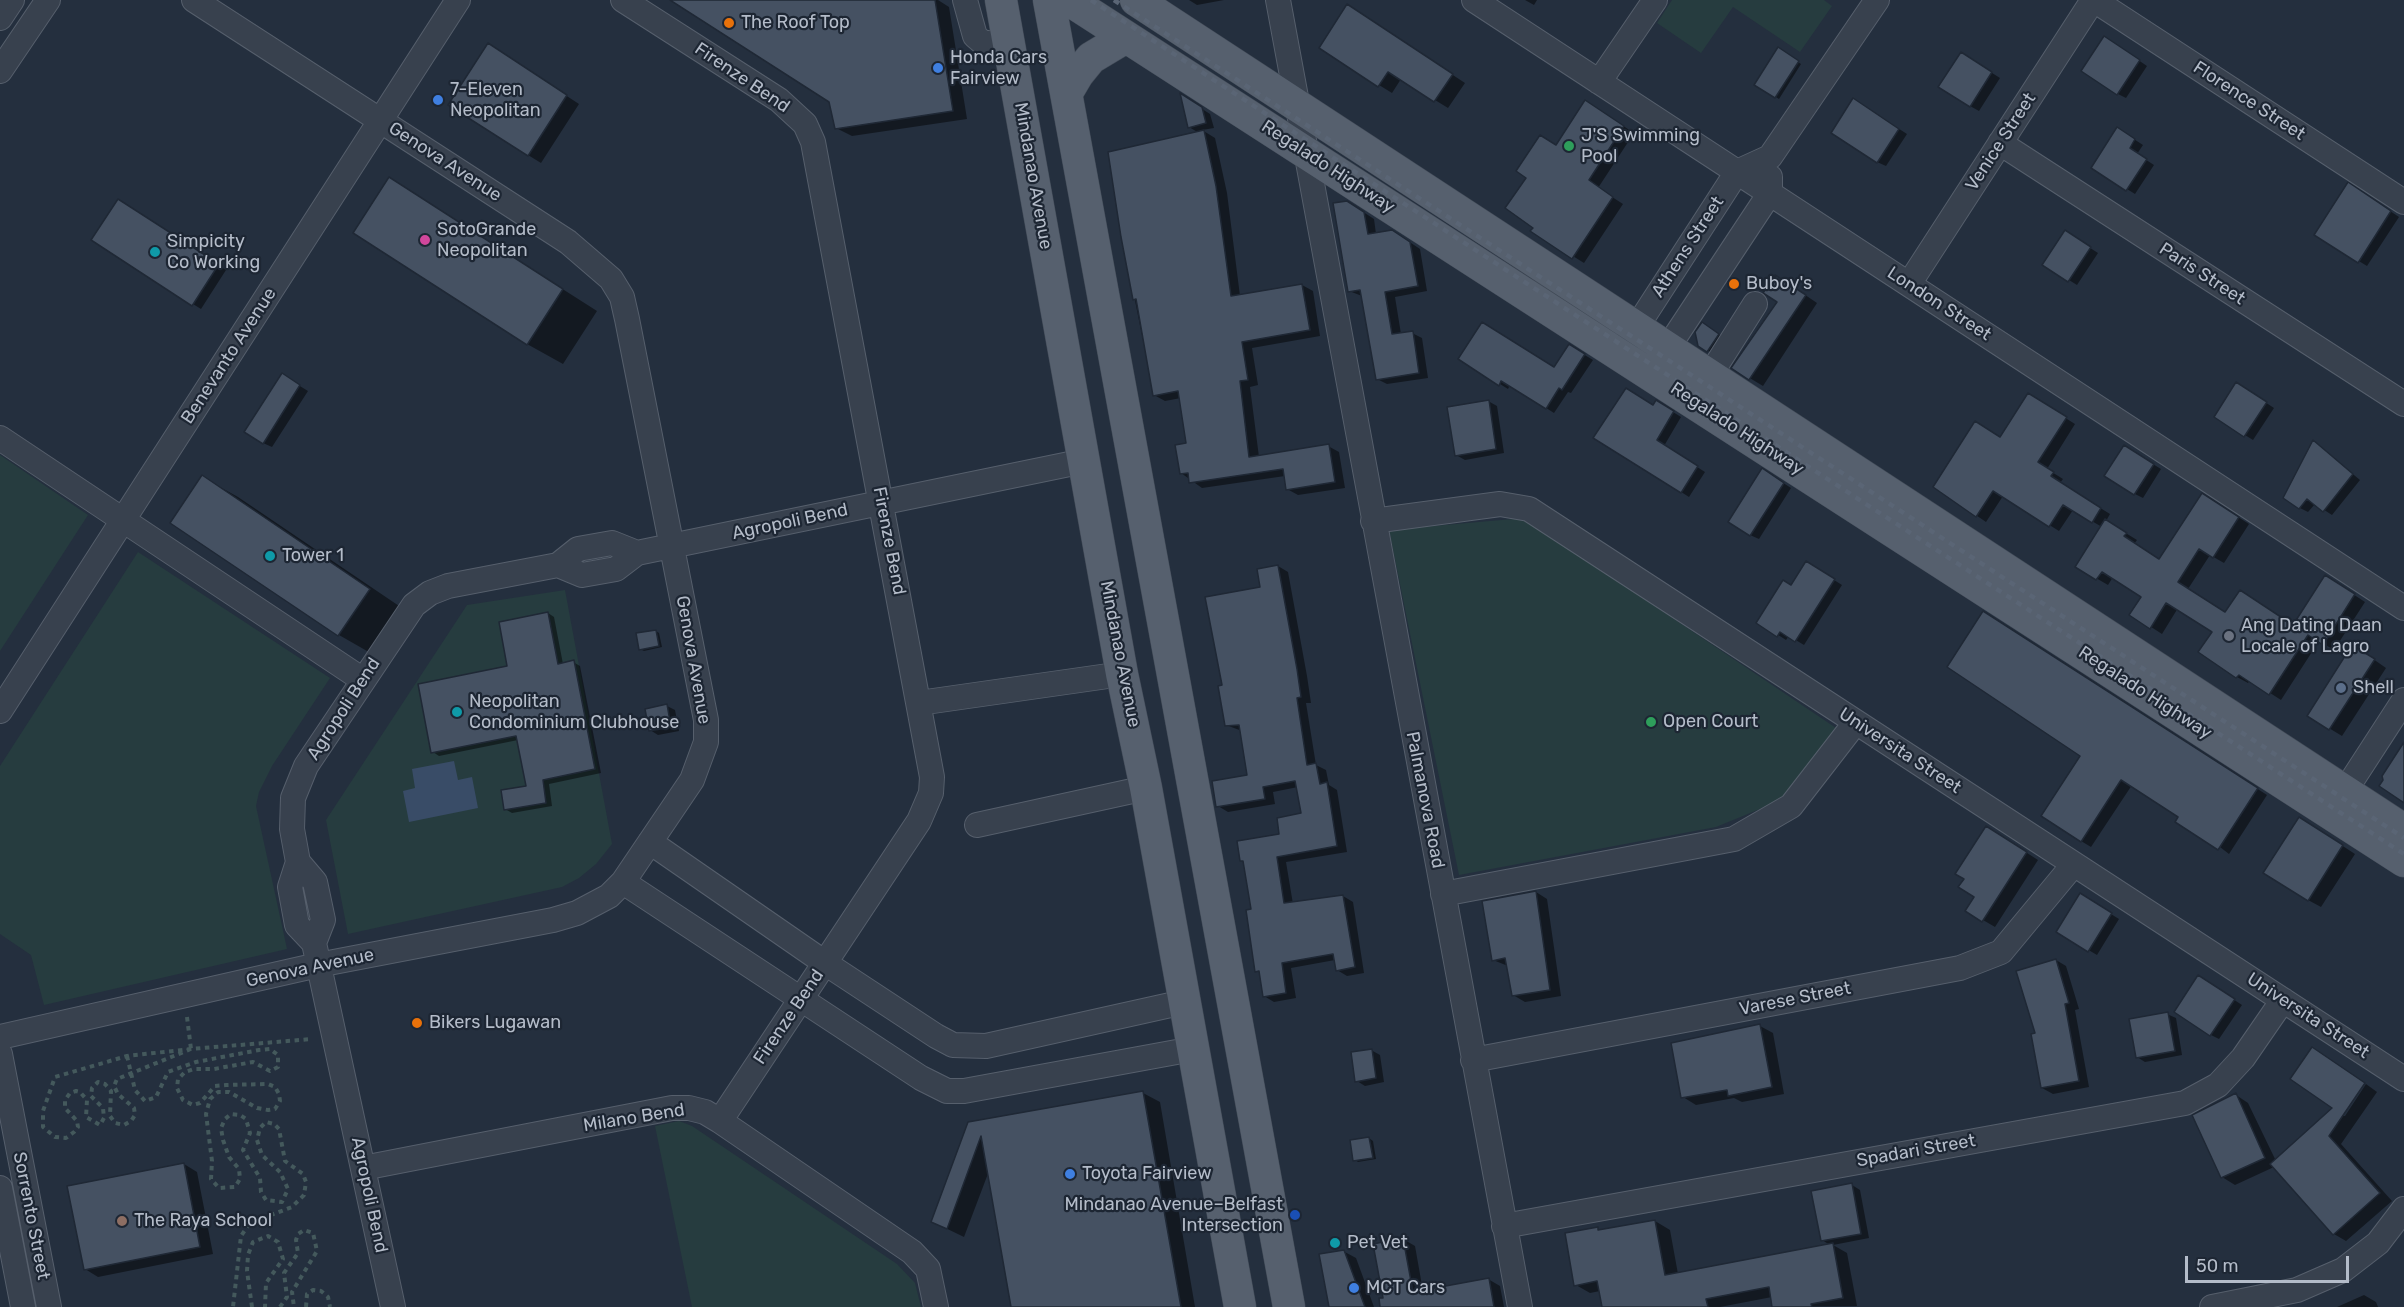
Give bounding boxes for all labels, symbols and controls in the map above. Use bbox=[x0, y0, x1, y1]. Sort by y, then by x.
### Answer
place label: The Roof Top bbox=[741, 12, 850, 34]
marker: The Roof Top bbox=[722, 16, 736, 30]
street label: Firenze Bend bbox=[690, 38, 794, 118]
place label: Honda Cars Fairview bbox=[950, 47, 1047, 90]
street label: Florence Street bbox=[2189, 57, 2309, 145]
marker: Honda Cars Fairview bbox=[931, 61, 945, 75]
place label: 7-Eleven Neopolitan bbox=[450, 79, 541, 122]
street label: Venice Street bbox=[1961, 89, 2041, 195]
marker: 7-Eleven Neopolitan bbox=[431, 93, 445, 107]
street label: Mindanao Avenue bbox=[1009, 101, 1057, 251]
street label: Regalado Highway bbox=[1257, 116, 1399, 218]
street label: Genova Avenue bbox=[385, 117, 505, 207]
place label: J'S Swimming Pool bbox=[1581, 125, 1700, 168]
marker: J'S Swimming Pool bbox=[1562, 139, 1576, 153]
street label: Athens Street bbox=[1647, 192, 1729, 302]
place label: SotoGrande Neopolitan bbox=[437, 219, 536, 262]
place label: Simpicity Co Working bbox=[167, 231, 260, 274]
marker: SotoGrande Neopolitan bbox=[418, 233, 432, 247]
street label: Paris Street bbox=[2155, 238, 2249, 310]
marker: Simpicity Co Working bbox=[148, 245, 162, 259]
street label: London Street bbox=[1883, 262, 1995, 346]
place label: Buboy's bbox=[1746, 273, 1812, 295]
marker: Buboy's bbox=[1727, 277, 1741, 291]
street label: Benevanto Avenue bbox=[177, 284, 281, 428]
street label: Regalado Highway bbox=[1666, 378, 1808, 480]
street label: Firenze Bend bbox=[868, 485, 910, 597]
street label: Agropoli Bend bbox=[730, 499, 850, 545]
place label: Tower 1 bbox=[282, 545, 344, 567]
marker: Tower 1 bbox=[263, 549, 277, 563]
street label: Mindanao Avenue bbox=[1095, 579, 1145, 729]
street label: Genova Avenue bbox=[671, 594, 715, 726]
place label: Ang Dating Daan Locale of Lagro bbox=[2241, 615, 2382, 658]
marker: Ang Dating Daan Locale of Lagro bbox=[2222, 629, 2236, 643]
street label: Regalado Highway bbox=[2074, 642, 2216, 744]
street label: Agropoli Bend bbox=[303, 654, 385, 764]
place label: Shell bbox=[2353, 677, 2394, 699]
marker: Shell bbox=[2334, 681, 2348, 695]
place label: Neopolitan Condominium Clubhouse bbox=[469, 691, 679, 734]
street label: Universita Street bbox=[1835, 703, 1965, 799]
marker: Neopolitan Condominium Clubhouse bbox=[450, 705, 464, 719]
place label: Open Court bbox=[1663, 711, 1758, 733]
marker: Open Court bbox=[1644, 715, 1658, 729]
street label: Palmanova Road bbox=[1401, 730, 1449, 870]
street label: Genova Avenue bbox=[244, 944, 376, 992]
street label: Firenze Bend bbox=[749, 965, 829, 1069]
street label: Universita Street bbox=[2243, 968, 2373, 1064]
street label: Varese Street bbox=[1737, 978, 1853, 1020]
place label: Bikers Lugawan bbox=[429, 1012, 561, 1034]
marker: Bikers Lugawan bbox=[410, 1016, 424, 1030]
street label: Milano Bend bbox=[582, 1099, 686, 1137]
street label: Spadari Street bbox=[1855, 1130, 1977, 1172]
street label: Agropoli Bend bbox=[346, 1135, 392, 1255]
street label: Sorrento Street bbox=[8, 1150, 54, 1282]
place label: Toyota Fairview bbox=[1082, 1163, 1212, 1185]
marker: Toyota Fairview bbox=[1063, 1167, 1077, 1181]
place label: Mindanao Avenue–Belfast Intersection bbox=[1065, 1194, 1283, 1236]
marker: Mindanao Avenue–Belfast Intersection bbox=[1288, 1208, 1302, 1222]
place label: The Raya School bbox=[134, 1210, 272, 1232]
marker: The Raya School bbox=[115, 1214, 129, 1228]
place label: Pet Vet bbox=[1347, 1232, 1408, 1254]
marker: Pet Vet bbox=[1328, 1236, 1342, 1250]
scale bar bbox=[2188, 1244, 2352, 1282]
text: 50 m bbox=[2196, 1255, 2239, 1277]
place label: MCT Cars bbox=[1366, 1277, 1445, 1299]
marker: MCT Cars bbox=[1347, 1281, 1361, 1295]

